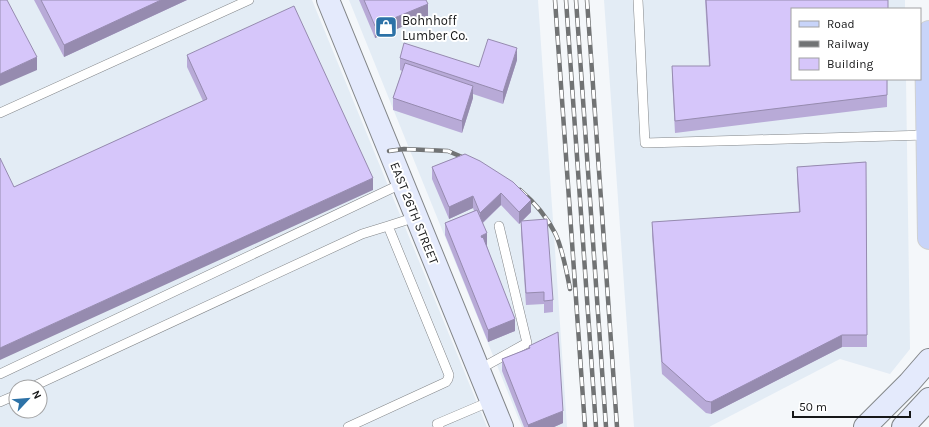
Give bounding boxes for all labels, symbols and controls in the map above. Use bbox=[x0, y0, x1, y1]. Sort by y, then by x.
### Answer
legend bbox=[791, 8, 921, 80]
place label: Bohnhoff Lumber Co. bbox=[402, 13, 468, 43]
shop icon: Bohnhoff Lumber Co. bbox=[373, 14, 399, 40]
text: Road bbox=[827, 17, 855, 31]
text: Railway bbox=[827, 37, 869, 51]
text: Building bbox=[827, 57, 874, 71]
street label: EAST 26TH STREET bbox=[387, 160, 442, 267]
north arrow bbox=[8, 379, 48, 419]
text: N bbox=[29, 388, 44, 401]
scale bar bbox=[793, 393, 910, 419]
text: 50 m bbox=[799, 400, 827, 414]

